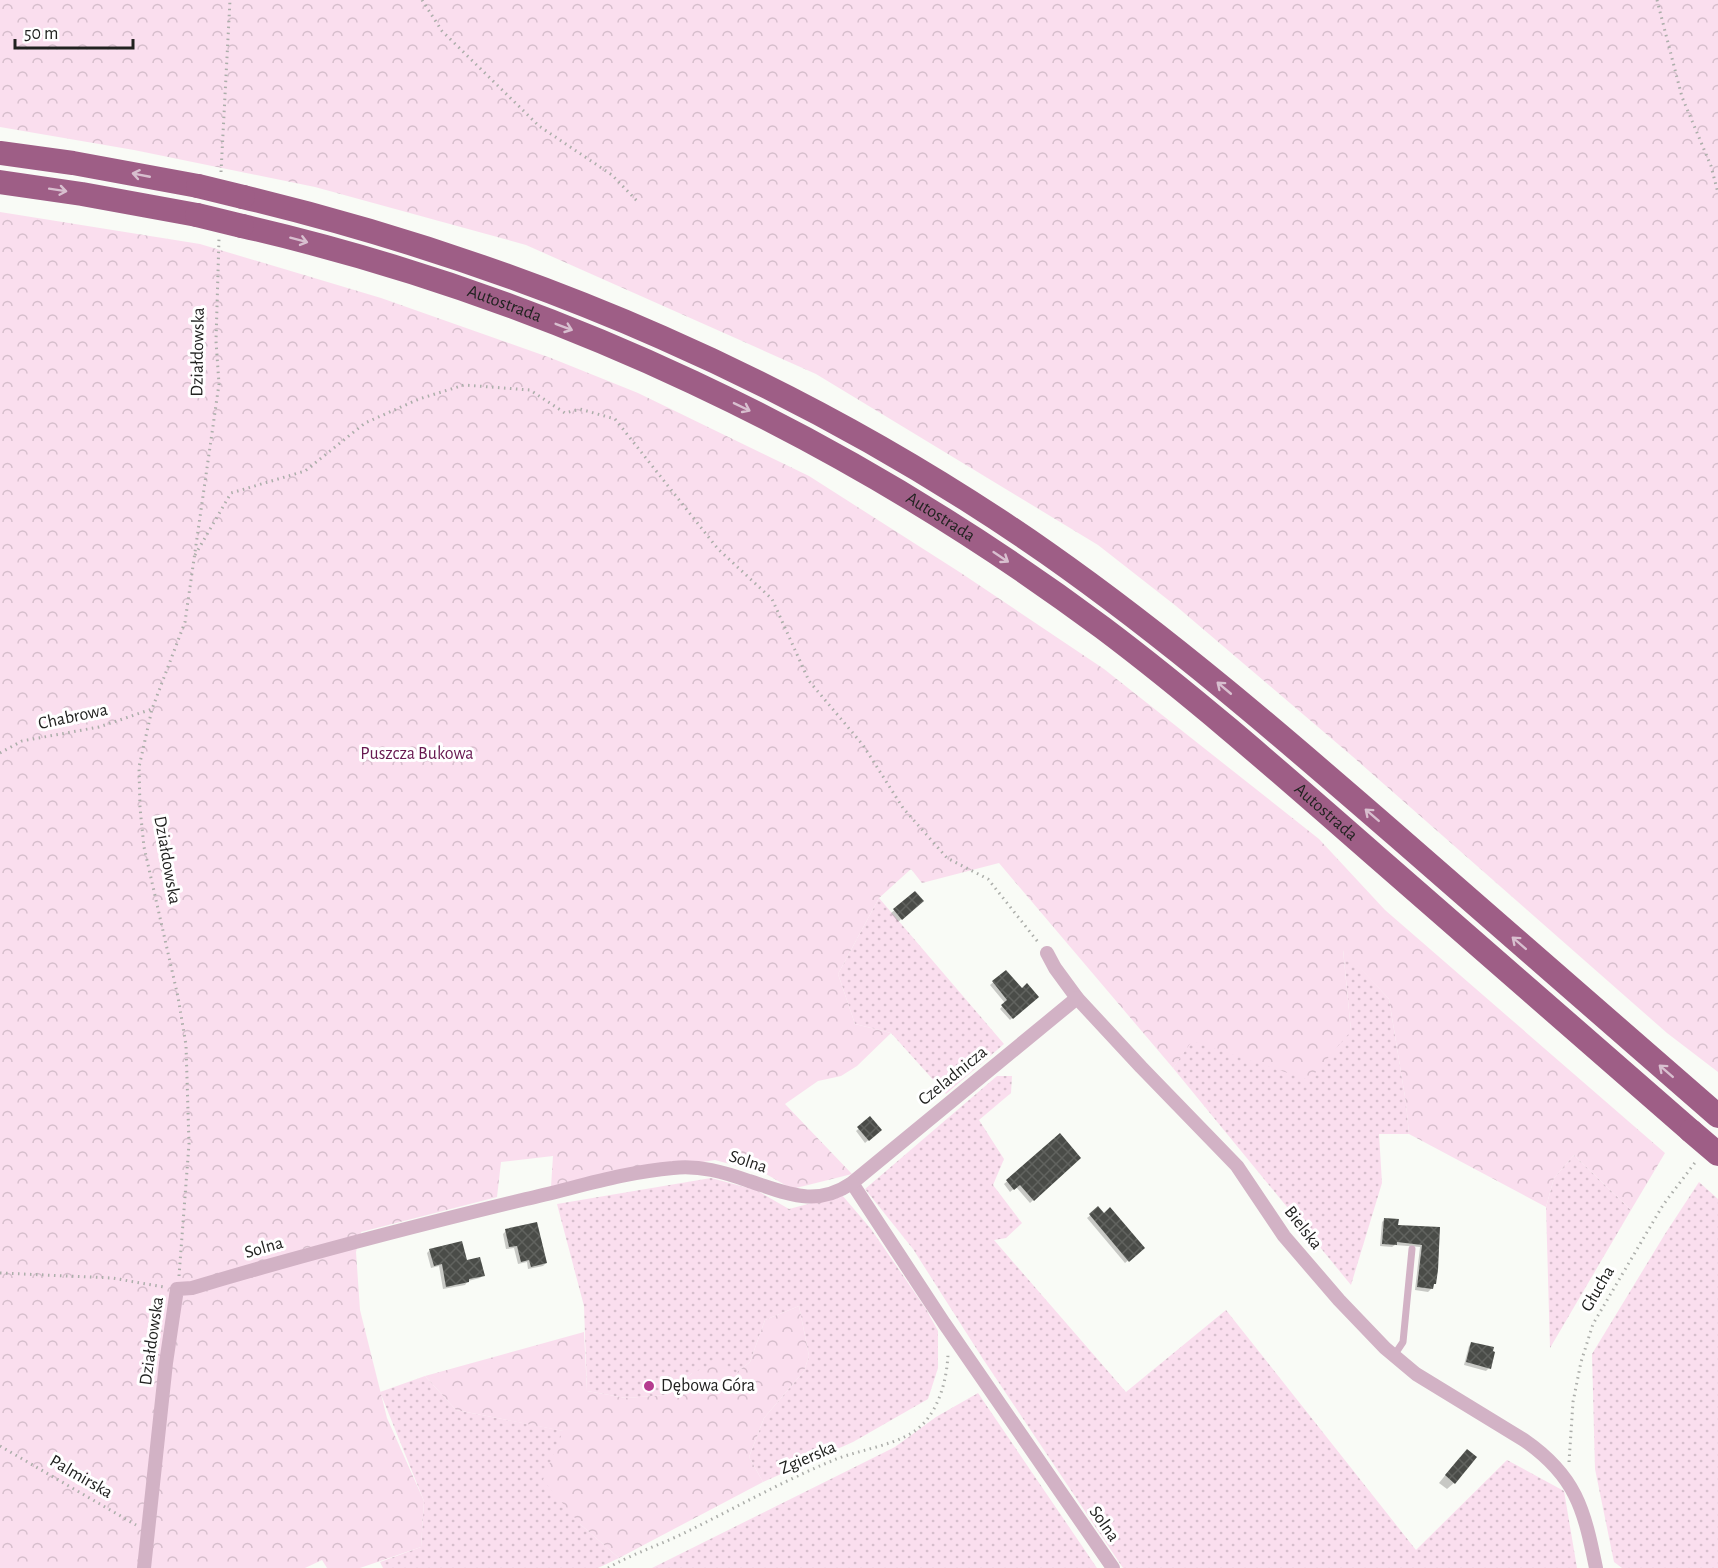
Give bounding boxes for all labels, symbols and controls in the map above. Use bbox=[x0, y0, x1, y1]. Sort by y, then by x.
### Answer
scale bar bbox=[15, 12, 134, 50]
text: 50 m bbox=[24, 25, 58, 43]
one-way arrow bbox=[131, 169, 151, 180]
one-way arrow bbox=[48, 185, 67, 196]
one-way arrow bbox=[289, 235, 308, 247]
street label: Autostrada bbox=[465, 282, 544, 326]
street label: Działdowska bbox=[188, 307, 208, 397]
one-way arrow bbox=[554, 323, 573, 334]
one-way arrow bbox=[732, 401, 750, 413]
street label: Autostrada bbox=[903, 489, 978, 545]
one-way arrow bbox=[992, 551, 1009, 563]
one-way arrow bbox=[1217, 681, 1232, 695]
street label: Chabrowa bbox=[37, 701, 109, 733]
park label: Puszcza Bukowa bbox=[360, 745, 474, 763]
street label: Autostrada bbox=[1291, 780, 1361, 845]
one-way arrow bbox=[1365, 808, 1380, 822]
street label: Działdowska bbox=[150, 814, 184, 906]
one-way arrow bbox=[1512, 936, 1527, 950]
street label: Czeladnicza bbox=[915, 1043, 991, 1109]
one-way arrow bbox=[1659, 1064, 1674, 1078]
street label: Solna bbox=[727, 1147, 769, 1177]
street label: Bielska bbox=[1281, 1203, 1325, 1253]
street label: Solna bbox=[243, 1234, 285, 1262]
street label: Głucha bbox=[1578, 1263, 1618, 1315]
street label: Działdowska bbox=[137, 1296, 167, 1386]
place label: Dębowa Góra bbox=[661, 1377, 755, 1395]
marker: Dębowa Góra bbox=[642, 1379, 656, 1393]
street label: Zgierska bbox=[777, 1438, 839, 1478]
street label: Palmirska bbox=[47, 1452, 115, 1502]
street label: Solna bbox=[1085, 1503, 1123, 1545]

